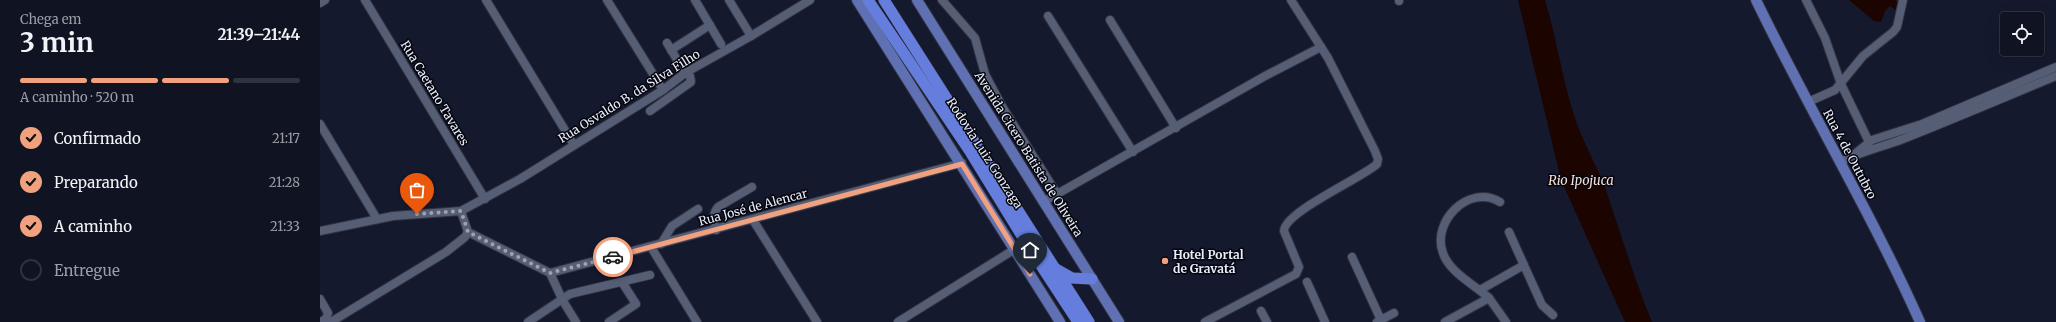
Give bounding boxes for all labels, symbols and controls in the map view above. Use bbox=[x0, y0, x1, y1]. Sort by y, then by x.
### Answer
text: Chega em bbox=[20, 11, 81, 28]
map controls bbox=[2000, 12, 2044, 56]
button: locate bbox=[2000, 12, 2044, 56]
text: 21:39–21:44 bbox=[218, 25, 300, 44]
text: 3 min bbox=[20, 26, 94, 59]
street label: Rua Caetano Tavares bbox=[398, 38, 472, 148]
street label: Rua Osvaldo B. da Silva Filho bbox=[555, 46, 703, 146]
street label: Avenida Cicero Batista de Oliveira bbox=[971, 68, 1087, 240]
text: A caminho · 520 m bbox=[20, 89, 134, 106]
street label: Rodovia Luiz Gonzaga bbox=[944, 95, 1027, 211]
street label: Rua 4 de Outubro bbox=[1820, 107, 1880, 201]
icon: check bbox=[20, 127, 42, 149]
text: Confirmado bbox=[54, 129, 141, 148]
text: 21:17 bbox=[272, 130, 300, 147]
icon: check bbox=[20, 171, 42, 193]
water label: Rio Ipojuca bbox=[1548, 172, 1614, 189]
text: Preparando bbox=[54, 173, 138, 192]
pin bbox=[400, 173, 434, 214]
text: 21:28 bbox=[269, 174, 300, 191]
icon: bag bbox=[406, 179, 428, 201]
street label: Rua José de Alencar bbox=[697, 185, 810, 229]
icon: check bbox=[20, 215, 42, 237]
text: A caminho bbox=[54, 217, 132, 236]
text: 21:33 bbox=[270, 218, 300, 235]
pin bbox=[1013, 233, 1047, 274]
courier bbox=[593, 237, 633, 277]
icon: home bbox=[1019, 239, 1041, 261]
icon: car bbox=[602, 246, 624, 268]
place label: Hotel Portal de Gravatá bbox=[1173, 247, 1244, 276]
marker: Hotel Portal de Gravatá bbox=[1160, 256, 1170, 266]
text: Entregue bbox=[54, 261, 120, 280]

